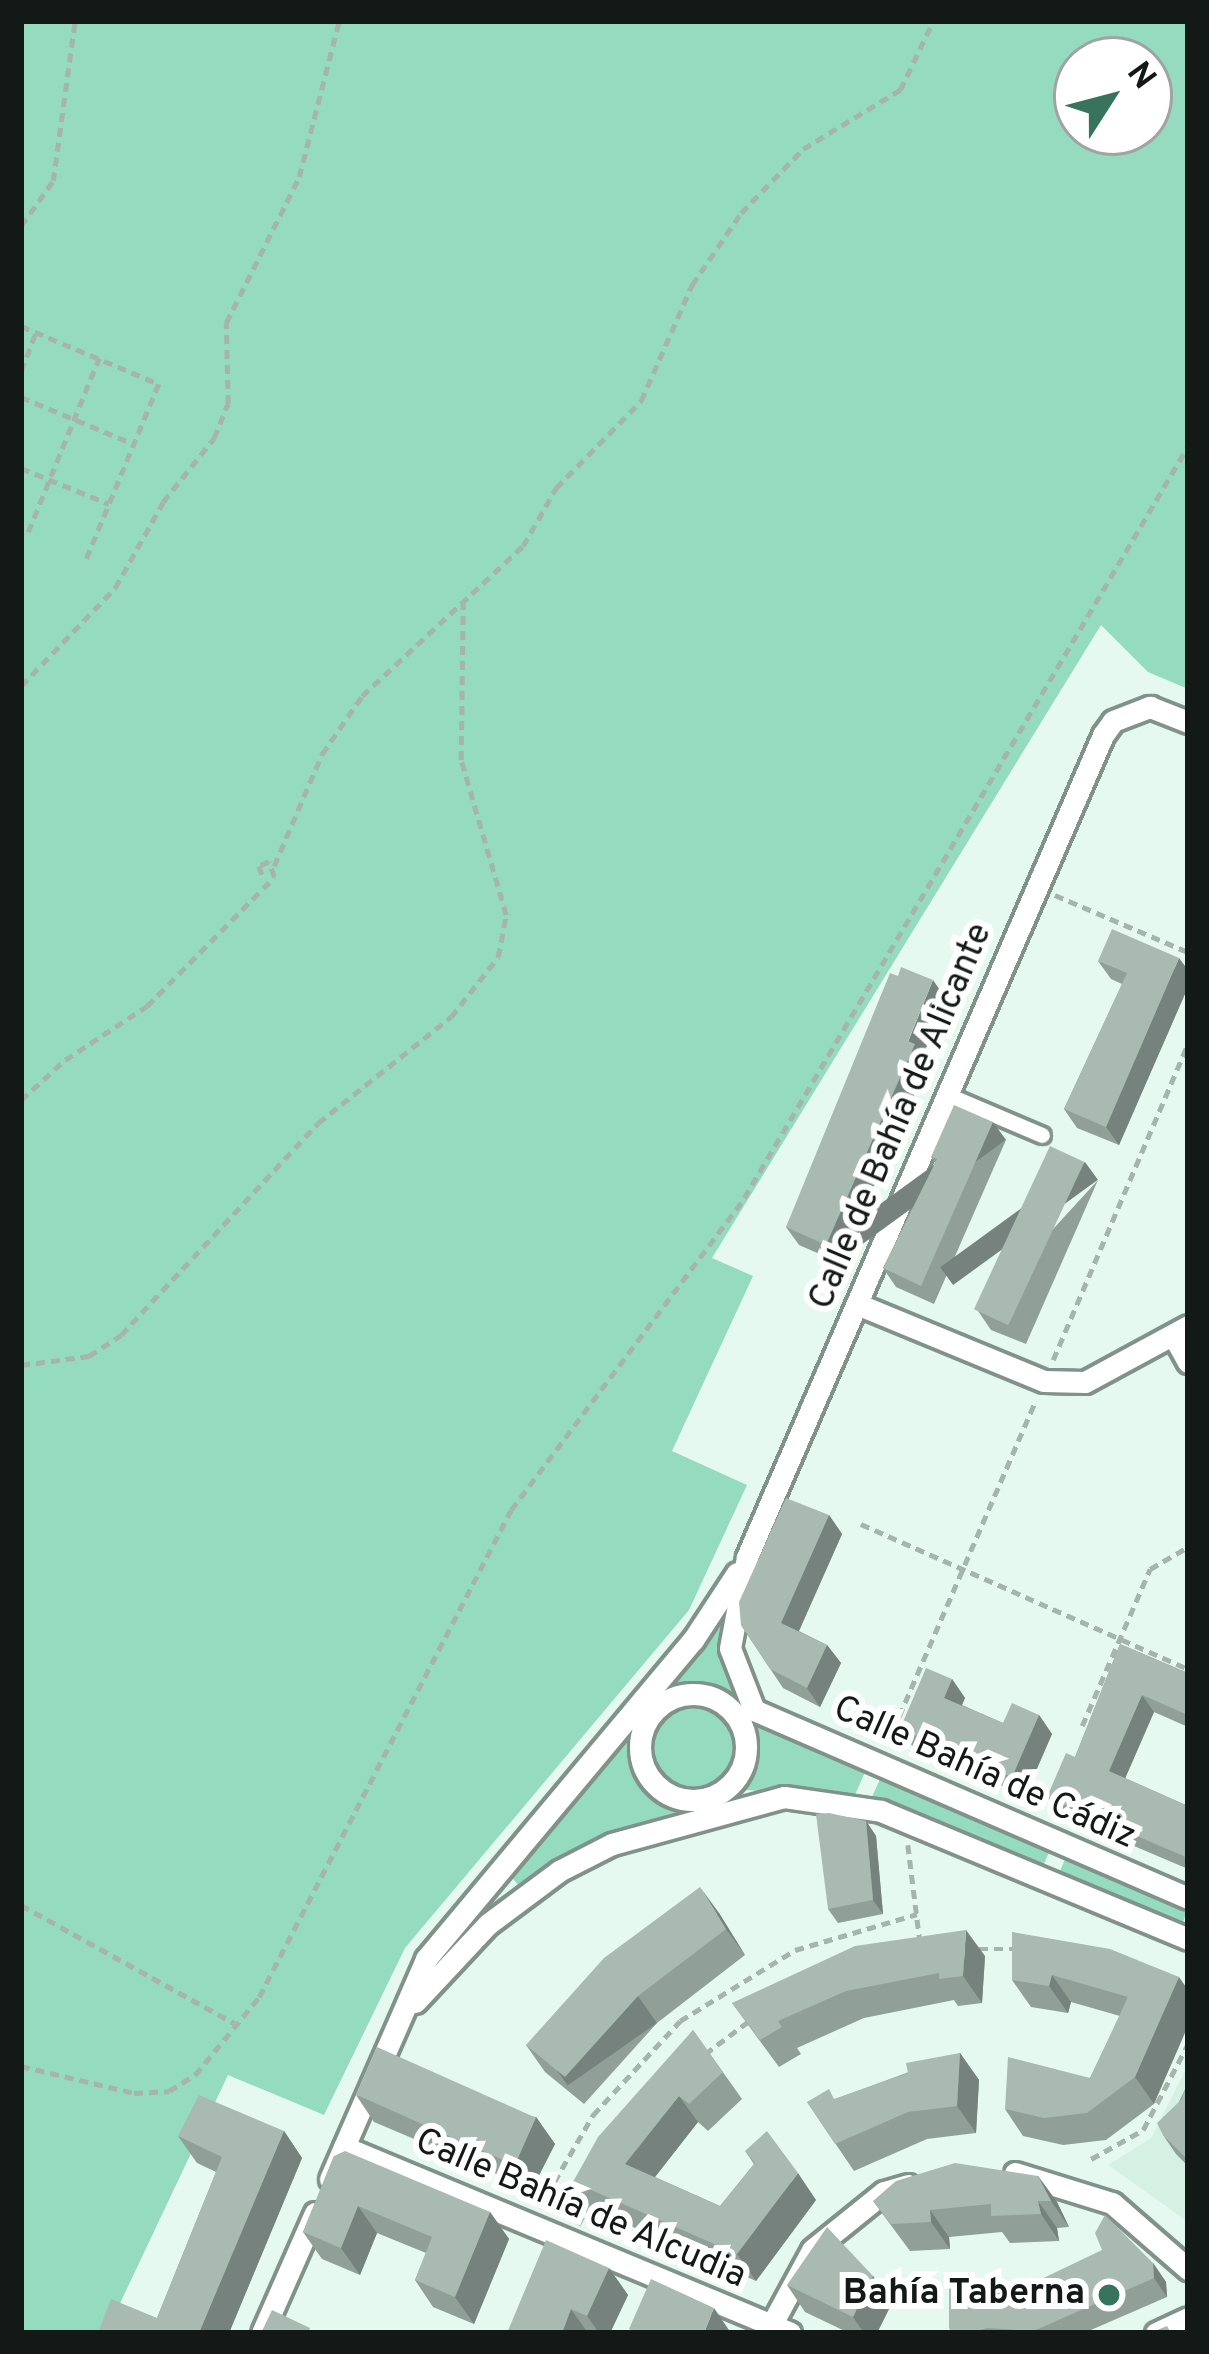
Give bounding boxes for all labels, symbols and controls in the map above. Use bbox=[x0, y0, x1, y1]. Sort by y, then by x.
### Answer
north arrow bbox=[1053, 36, 1173, 156]
text: N bbox=[1116, 55, 1164, 99]
street label: Calle de Bahía de Alicante bbox=[801, 917, 1003, 1317]
street label: Calle Bahía de Cádiz bbox=[826, 1688, 1142, 1860]
street label: Calle Bahía de Alcudia bbox=[407, 2120, 753, 2300]
place label: Bahía Taberna bbox=[843, 2273, 1085, 2317]
marker: Bahía Taberna bbox=[1096, 2282, 1122, 2308]

